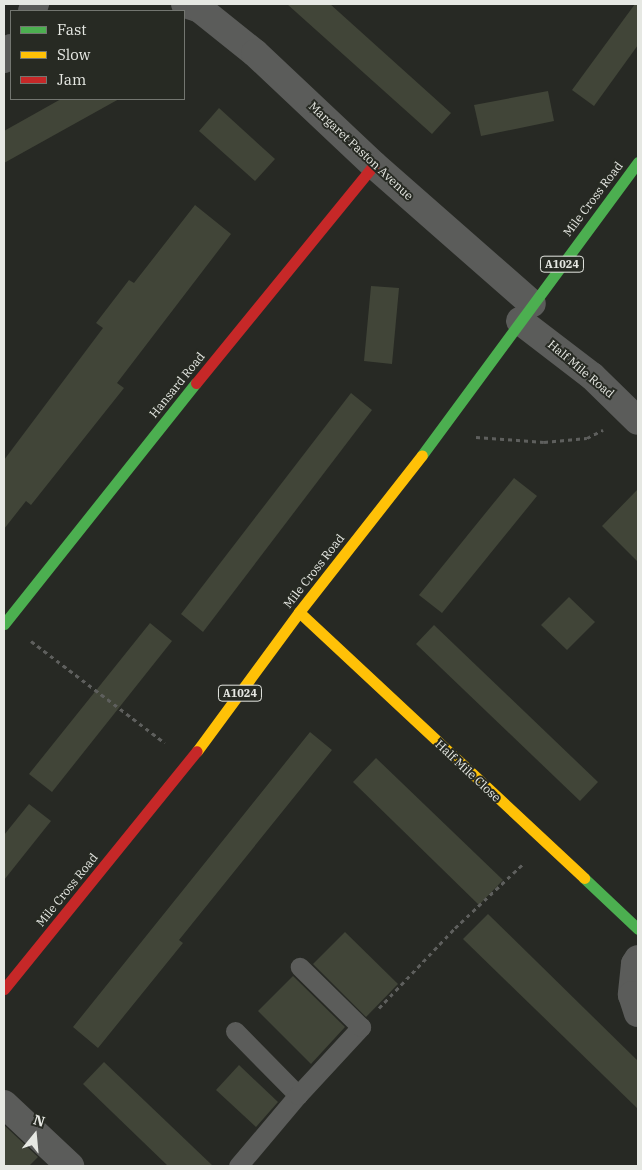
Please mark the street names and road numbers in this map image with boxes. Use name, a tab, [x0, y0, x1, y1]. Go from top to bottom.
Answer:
street label: Margaret Paston Avenue	[306, 99, 416, 203]
street label: Mile Cross Road	[560, 159, 626, 239]
road number: A1024	[540, 255, 584, 272]
street label: Half Mile Road	[545, 337, 617, 401]
street label: Hansard Road	[146, 349, 208, 421]
street label: Mile Cross Road	[281, 531, 347, 611]
road number: A1024	[218, 684, 262, 701]
street label: Half Mile Close	[432, 737, 504, 805]
street label: Mile Cross Road	[33, 851, 101, 929]

